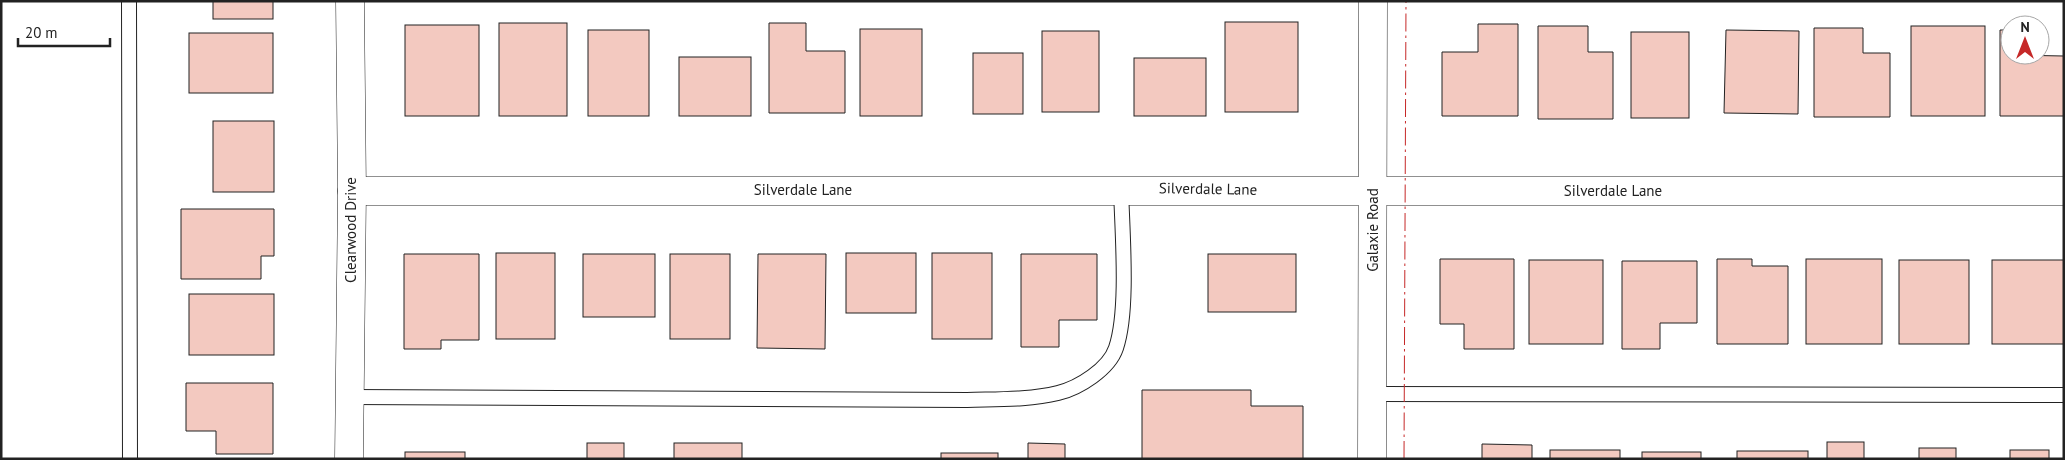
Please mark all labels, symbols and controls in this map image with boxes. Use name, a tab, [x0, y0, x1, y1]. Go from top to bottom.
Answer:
scale bar	[18, 15, 110, 47]
north arrow	[2000, 15, 2050, 65]
text: N	[2020, 18, 2030, 36]
text: 20 m	[25, 23, 58, 42]
street label: Clearwood Drive	[341, 177, 360, 283]
street label: Silverdale Lane	[1159, 178, 1257, 199]
street label: Silverdale Lane	[754, 180, 852, 199]
street label: Silverdale Lane	[1564, 181, 1662, 200]
street label: Galaxie Road	[1363, 188, 1382, 272]

